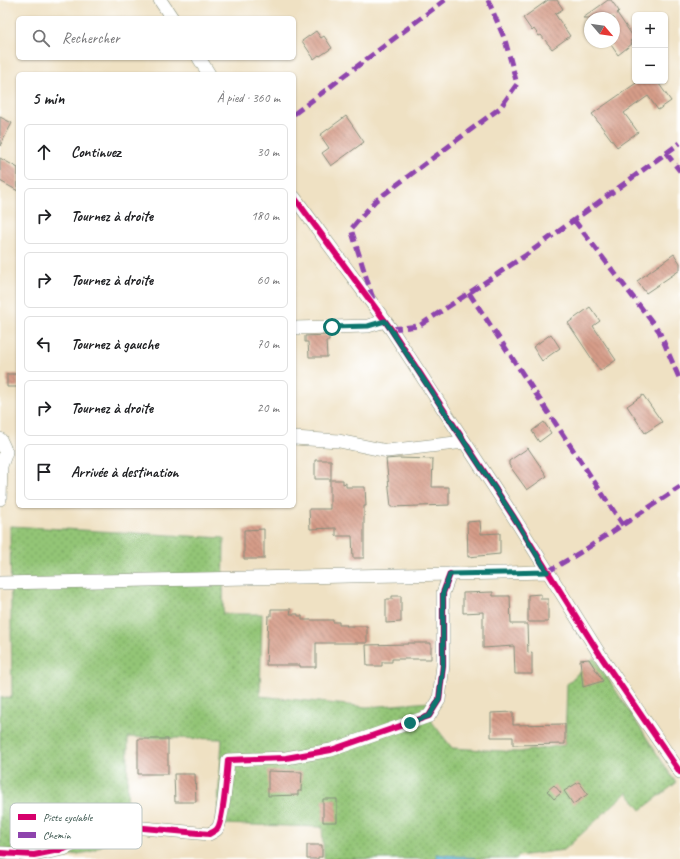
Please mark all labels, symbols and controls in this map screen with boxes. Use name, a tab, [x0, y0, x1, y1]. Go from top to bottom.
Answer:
north arrow	[584, 12, 620, 48]
map controls	[632, 12, 668, 84]
button: +	[632, 12, 668, 48]
search box	[16, 16, 296, 60]
icon: search	[30, 27, 52, 49]
text: Rechercher	[62, 29, 120, 48]
button: −	[632, 48, 668, 84]
text: 5 min	[32, 88, 64, 109]
text: À pied · 360 m	[217, 90, 280, 106]
icon: ahead	[33, 141, 55, 163]
text: Continuez	[71, 143, 121, 162]
text: 30 m	[257, 144, 279, 160]
icon: right	[33, 205, 55, 227]
text: Tournez à droite	[71, 207, 153, 226]
text: 180 m	[251, 208, 279, 224]
icon: right	[33, 269, 55, 291]
text: Tournez à droite	[71, 271, 153, 290]
text: 60 m	[257, 272, 279, 288]
route start	[323, 318, 341, 336]
icon: left	[33, 333, 55, 355]
text: Tournez à gauche	[71, 335, 158, 354]
text: 70 m	[257, 336, 279, 352]
icon: right	[33, 397, 55, 419]
text: Tournez à droite	[71, 399, 153, 418]
text: 20 m	[257, 400, 279, 416]
icon: arrive	[33, 461, 55, 483]
text: Arrivée à destination	[71, 463, 179, 482]
route end	[401, 714, 419, 732]
legend	[10, 803, 142, 849]
text: Piste cyclable	[43, 810, 94, 824]
text: Chemin	[43, 828, 72, 842]

